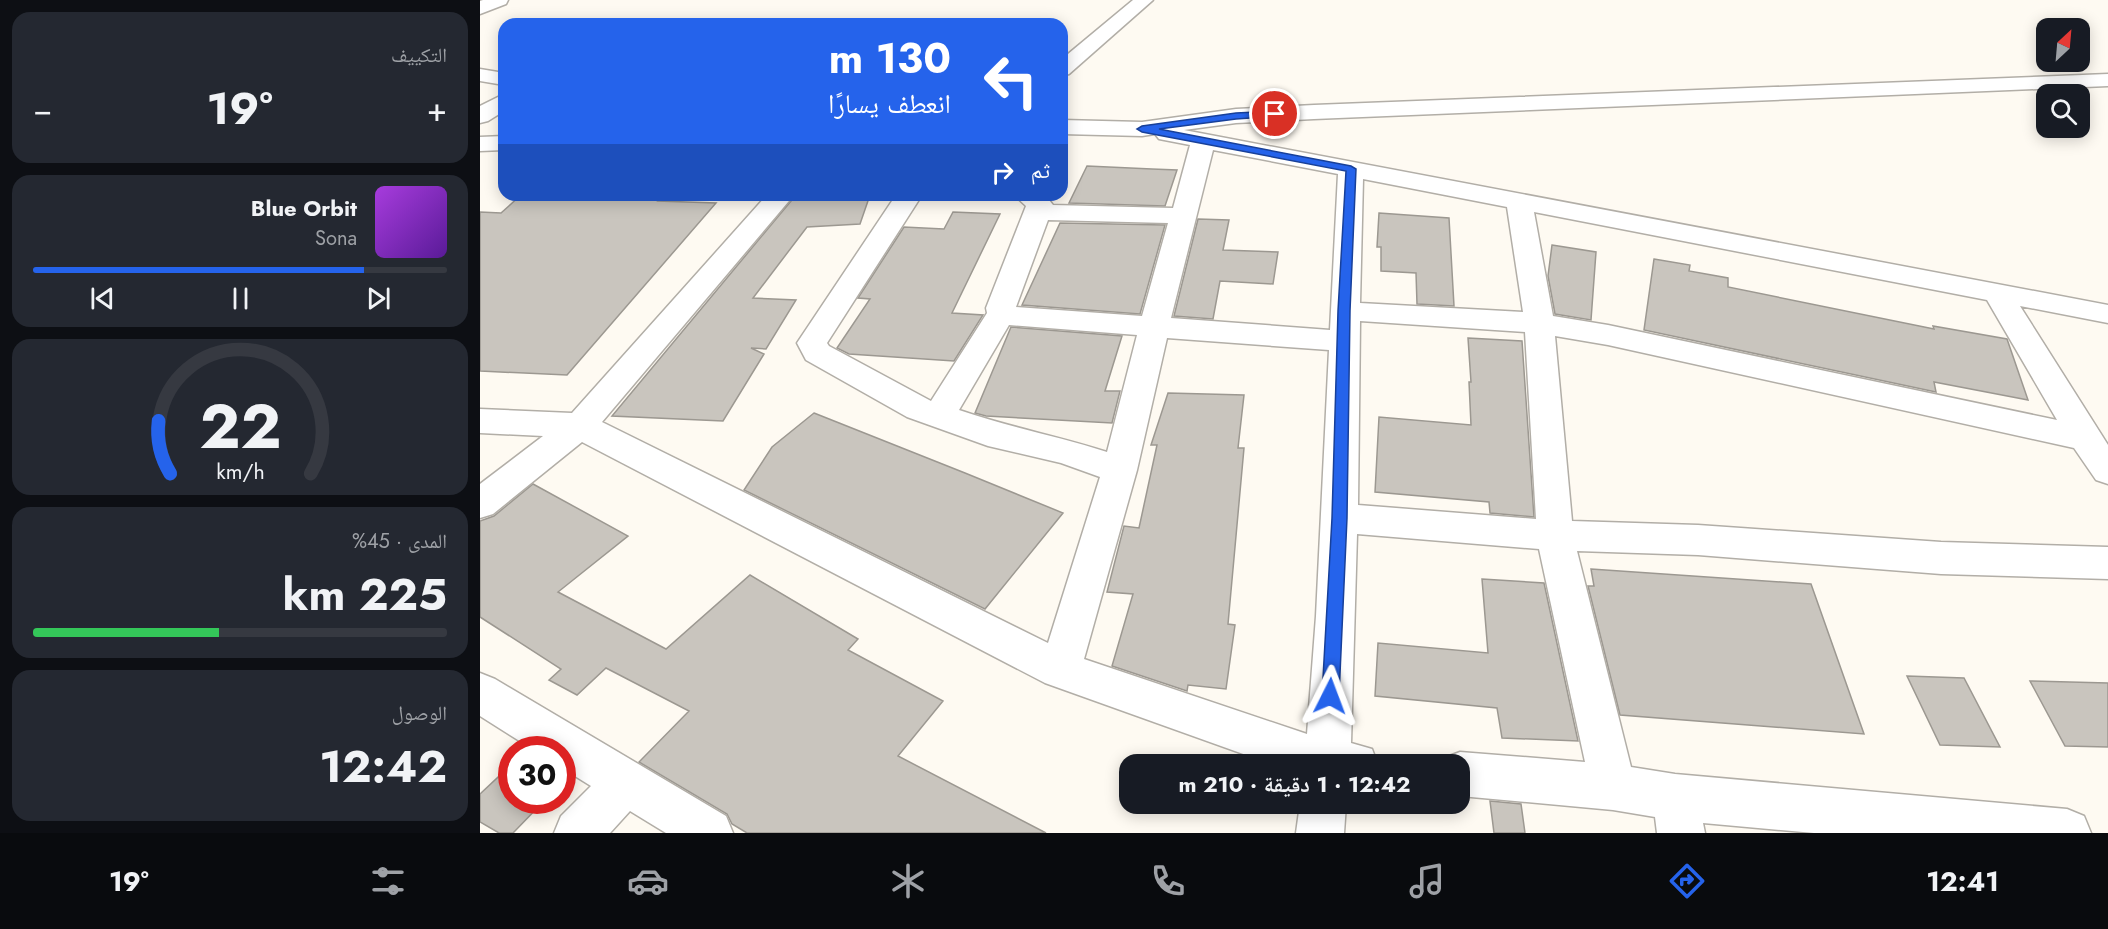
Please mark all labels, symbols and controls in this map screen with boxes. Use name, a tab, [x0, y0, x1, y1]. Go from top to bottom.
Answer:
north arrow	[2036, 18, 2090, 72]
map controls	[2036, 18, 2090, 138]
text: 130 m	[829, 28, 951, 89]
text: التكييف	[391, 41, 447, 70]
icon: left	[972, 42, 1050, 120]
text: 19°	[206, 76, 273, 141]
text: انعطف يسارًا	[828, 84, 951, 123]
button: search	[2036, 84, 2090, 138]
text: −	[33, 86, 52, 133]
text: +	[427, 86, 447, 133]
pin	[1249, 88, 1300, 139]
icon: arrive	[1258, 97, 1291, 130]
text: ثم	[1031, 154, 1050, 186]
icon: right	[986, 156, 1019, 189]
text: Blue Orbit	[251, 192, 357, 224]
text: Sona	[315, 224, 357, 253]
icon: previous	[86, 282, 119, 315]
icon: pause	[224, 282, 257, 315]
icon: next	[362, 282, 395, 315]
text: 22	[199, 381, 281, 471]
text: km/h	[216, 456, 264, 487]
text: المدى · 45%	[352, 527, 447, 556]
text: 225 km	[283, 562, 447, 627]
position arrow	[1298, 664, 1362, 728]
text: الوصول	[392, 699, 447, 728]
text: 12:42	[319, 734, 447, 799]
speed limit sign: 30	[498, 736, 576, 814]
text: 12:42 · 1 دقيقة · 210 m	[1179, 768, 1410, 800]
icon: filters	[367, 860, 409, 902]
icon: car	[627, 860, 669, 902]
icon: climate	[887, 860, 929, 902]
icon: phone	[1147, 860, 1189, 902]
icon: music	[1406, 860, 1448, 902]
icon: directions	[1666, 860, 1708, 902]
text: 19°	[109, 862, 149, 901]
text: 12:41	[1926, 862, 1999, 901]

